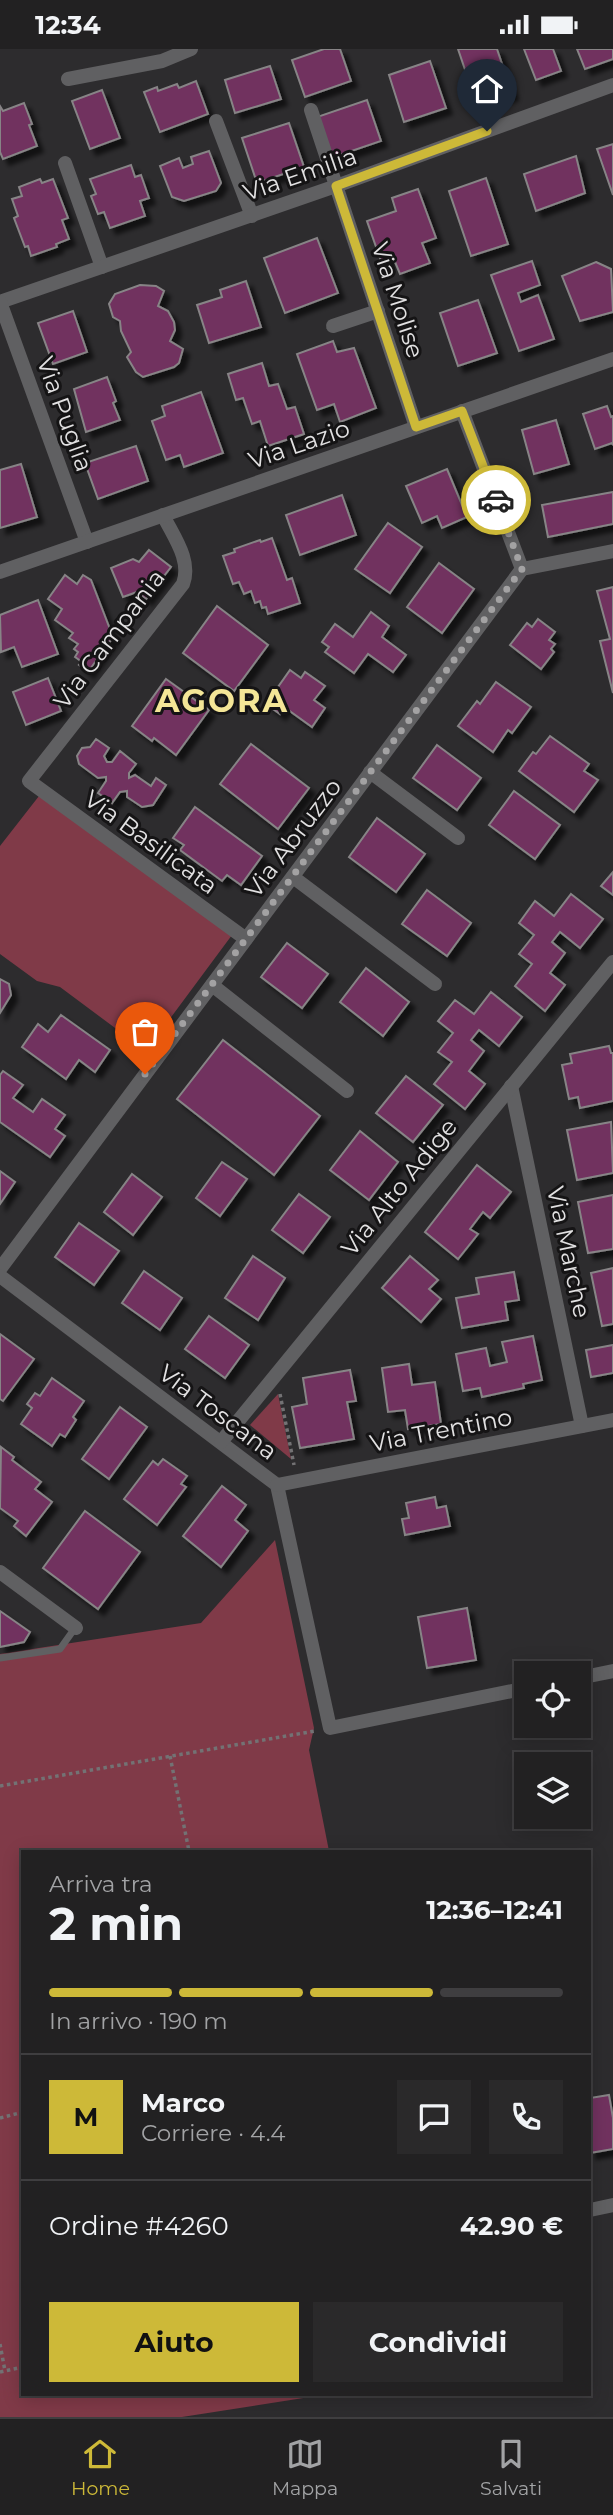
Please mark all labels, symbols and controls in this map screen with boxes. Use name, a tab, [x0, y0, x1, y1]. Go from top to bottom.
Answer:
text: 12:34	[35, 9, 101, 41]
pin	[457, 59, 517, 131]
icon: home	[468, 70, 506, 108]
street label: Via Emilia	[239, 141, 361, 207]
street label: Via Molise	[366, 238, 430, 362]
street label: Via Puglia	[31, 353, 99, 475]
street label: Via Lazio	[244, 413, 354, 475]
courier	[461, 465, 531, 535]
icon: car	[477, 481, 515, 519]
street label: Via Campania	[47, 564, 171, 714]
district label: AGORA	[154, 681, 289, 720]
street label: Via Abruzzo	[239, 773, 347, 903]
street label: Via Basilicata	[79, 784, 223, 900]
pin	[115, 1002, 175, 1074]
icon: bag	[126, 1013, 164, 1051]
street label: Via Alto Adige	[335, 1113, 463, 1261]
street label: Via Marche	[541, 1184, 597, 1320]
street label: Via Toscana	[153, 1358, 283, 1466]
street label: Via Trentino	[367, 1402, 515, 1458]
map controls	[514, 1661, 591, 1829]
button: locate	[514, 1661, 591, 1738]
button: layers	[514, 1752, 591, 1829]
text: Arriva tra	[49, 1870, 153, 1898]
text: 12:36–12:41	[426, 1894, 563, 1926]
text: 2 min	[49, 1895, 183, 1952]
text: In arrivo · 190 m	[49, 2007, 228, 2035]
button: chat	[397, 2080, 471, 2154]
button: phone	[489, 2080, 563, 2154]
text: Marco	[141, 2087, 225, 2119]
text: M	[74, 2101, 98, 2133]
text: Corriere · 4.4	[141, 2119, 286, 2147]
text: Ordine #4260	[49, 2210, 229, 2242]
text: 42.90 €	[460, 2210, 563, 2242]
button: Aiuto	[49, 2302, 299, 2382]
button: Condividi	[313, 2302, 563, 2382]
tab: Home	[71, 2435, 130, 2500]
tab: Mappa	[272, 2435, 338, 2500]
tab: Salvati	[480, 2435, 542, 2500]

